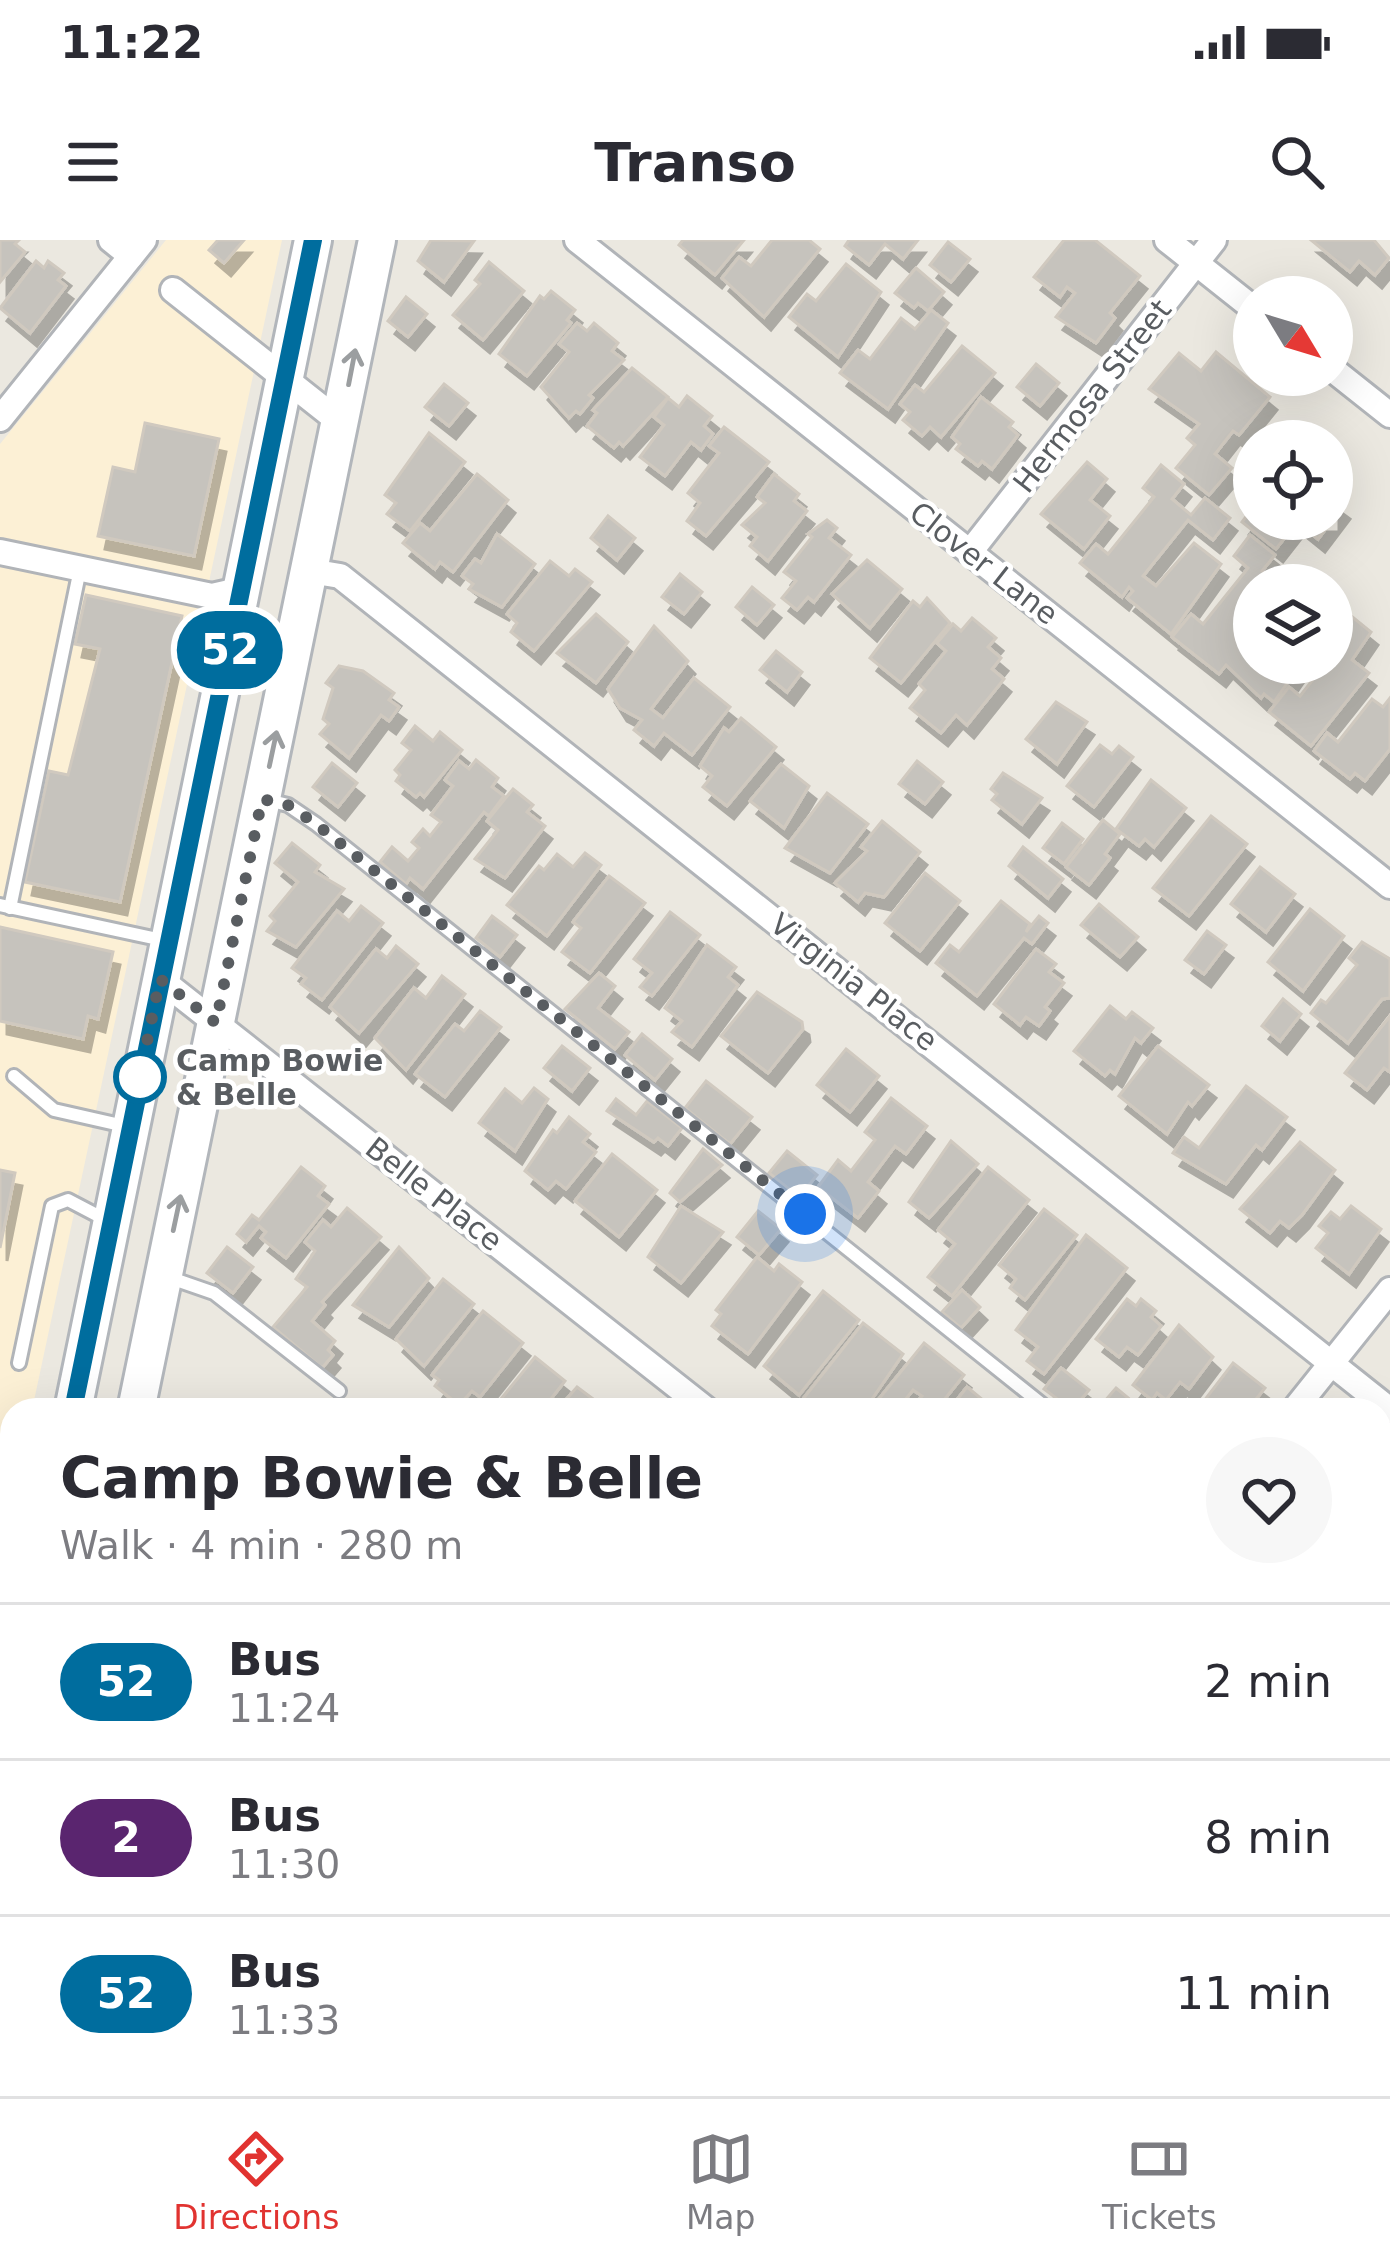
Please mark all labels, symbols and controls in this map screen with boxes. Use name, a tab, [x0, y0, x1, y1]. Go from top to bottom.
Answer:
text: 11:22	[60, 16, 203, 69]
icon: menu	[60, 129, 126, 195]
icon: search	[1264, 129, 1330, 195]
text: Transo	[594, 131, 796, 194]
north arrow	[1233, 276, 1353, 396]
map controls	[1233, 276, 1353, 684]
street label: Hermosa Street	[1006, 292, 1178, 499]
one-way arrow	[342, 349, 364, 388]
button: locate	[1233, 420, 1353, 540]
street label: Clover Lane	[903, 494, 1065, 632]
button: layers	[1233, 564, 1353, 684]
line badge: 52	[176, 611, 284, 689]
text: 52	[201, 625, 259, 674]
one-way arrow	[262, 730, 285, 769]
street label: Virginia Place	[763, 906, 945, 1058]
place label: Camp Bowie & Belle	[176, 1043, 383, 1112]
marker: Camp Bowie & Belle	[115, 1052, 165, 1102]
street label: Belle Place	[359, 1130, 509, 1258]
your location	[775, 1184, 835, 1244]
one-way arrow	[166, 1195, 189, 1233]
button: heart	[1206, 1437, 1332, 1563]
text: Camp Bowie & Belle	[60, 1445, 703, 1511]
text: Walk · 4 min · 280 m	[60, 1523, 463, 1568]
text: Bus	[228, 1633, 321, 1686]
text: 2 min	[1204, 1655, 1332, 1708]
text: 52	[97, 1657, 155, 1706]
text: 11:24	[228, 1686, 340, 1731]
text: Bus	[228, 1789, 321, 1842]
text: 8 min	[1204, 1811, 1332, 1864]
text: 2	[111, 1813, 141, 1862]
text: 11:30	[228, 1842, 340, 1887]
text: Bus	[228, 1945, 321, 1998]
text: 11 min	[1176, 1967, 1332, 2020]
text: 52	[97, 1969, 155, 2018]
text: 11:33	[228, 1998, 340, 2043]
tab: Directions	[173, 2126, 339, 2237]
tab: Map	[686, 2126, 756, 2237]
tab: Tickets	[1102, 2126, 1217, 2237]

